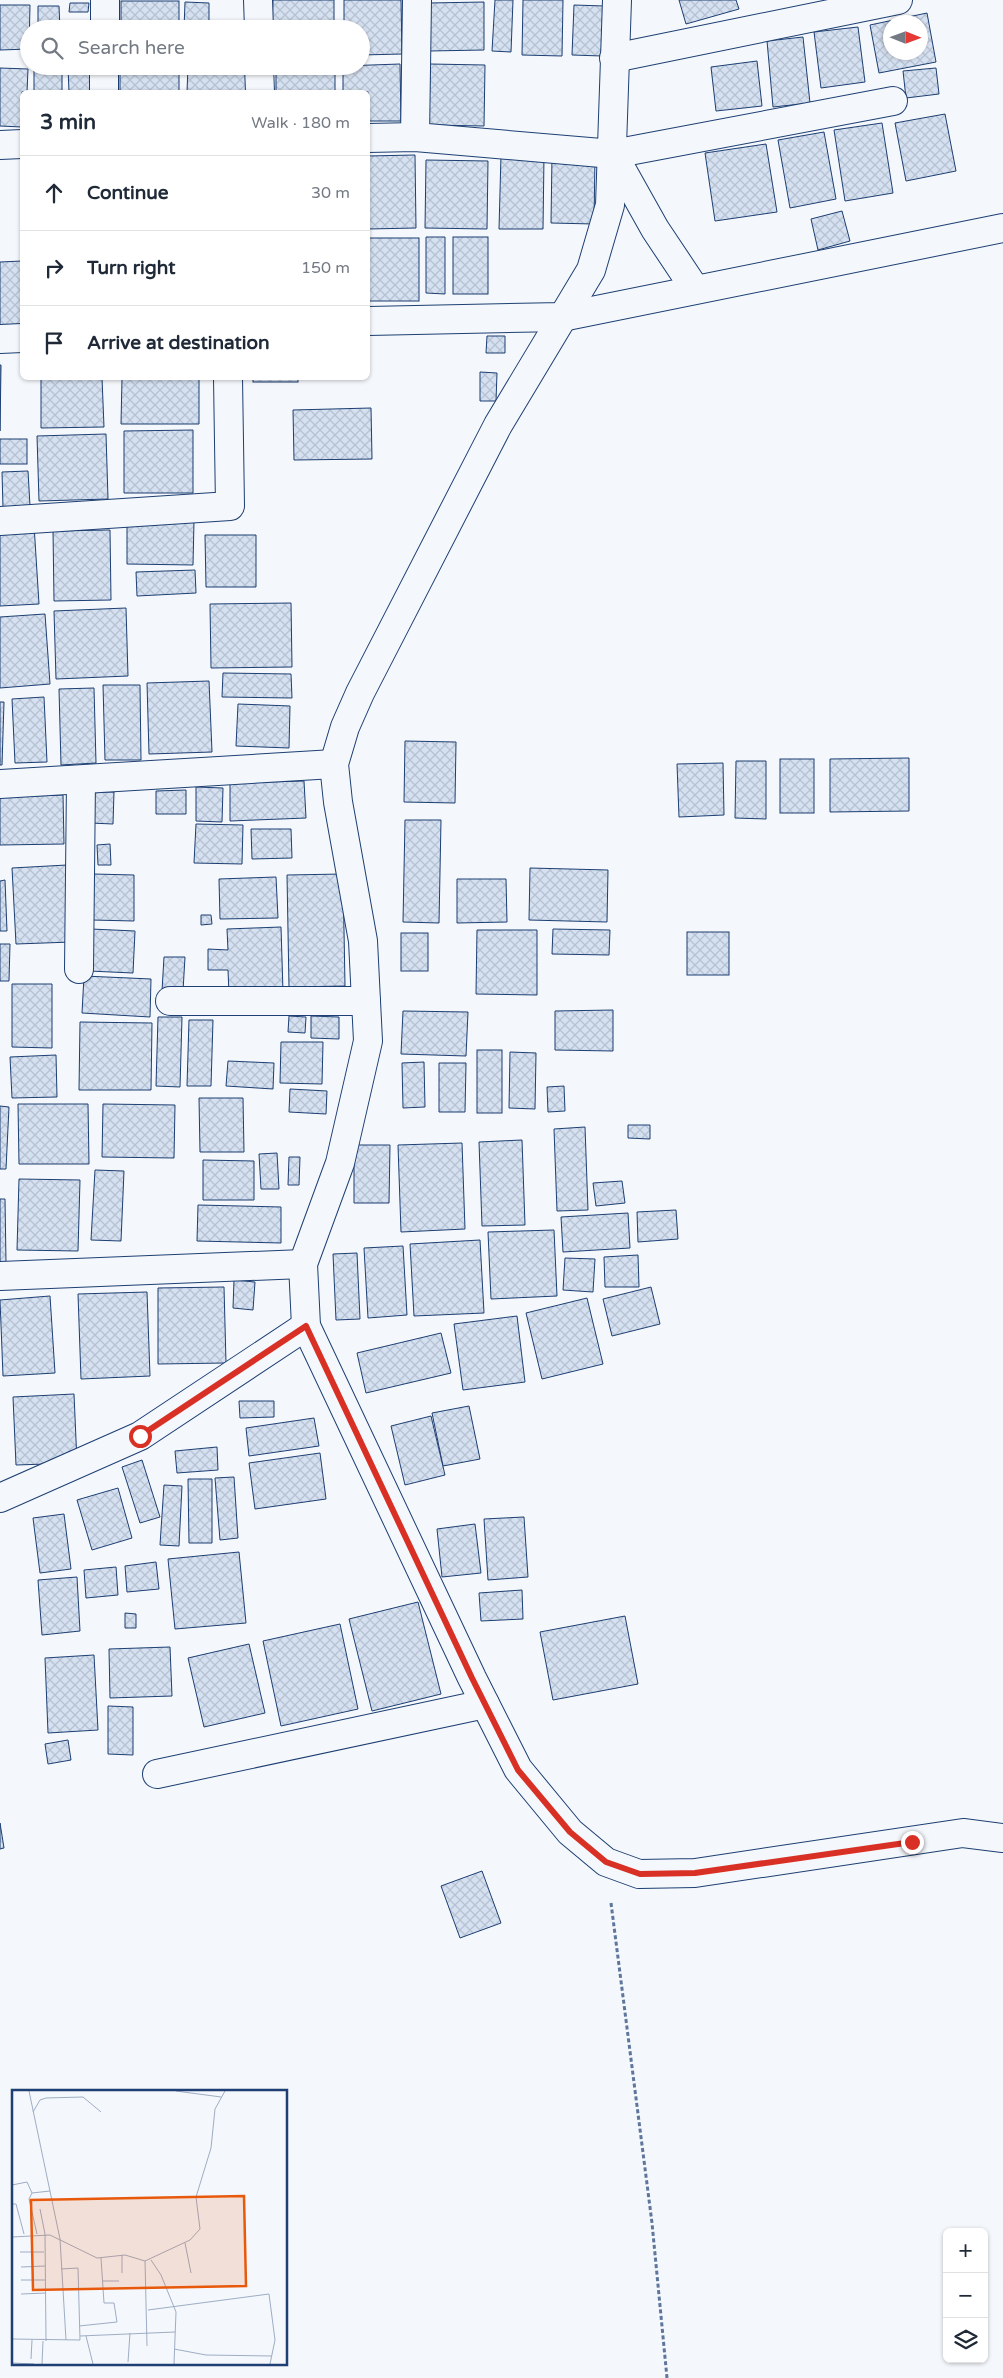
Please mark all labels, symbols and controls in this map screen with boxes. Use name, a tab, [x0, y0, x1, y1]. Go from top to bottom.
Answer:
north arrow	[883, 15, 928, 60]
search box	[20, 20, 370, 75]
icon: search	[38, 34, 66, 62]
text: Search here	[78, 37, 185, 59]
text: 3 min	[40, 110, 96, 135]
text: Walk · 180 m	[251, 113, 350, 133]
icon: ahead	[40, 179, 68, 207]
text: Continue	[87, 182, 169, 204]
text: 30 m	[311, 183, 350, 203]
icon: right	[40, 254, 68, 282]
text: Turn right	[87, 257, 175, 279]
text: 150 m	[301, 258, 350, 278]
icon: arrive	[40, 329, 68, 357]
text: Arrive at destination	[87, 332, 270, 354]
route start	[129, 1425, 152, 1448]
route end	[901, 1831, 924, 1854]
inset map	[12, 2090, 288, 2366]
map controls	[943, 2228, 988, 2363]
button: +	[943, 2228, 988, 2273]
button: −	[943, 2273, 988, 2318]
button: layers	[943, 2318, 988, 2363]

